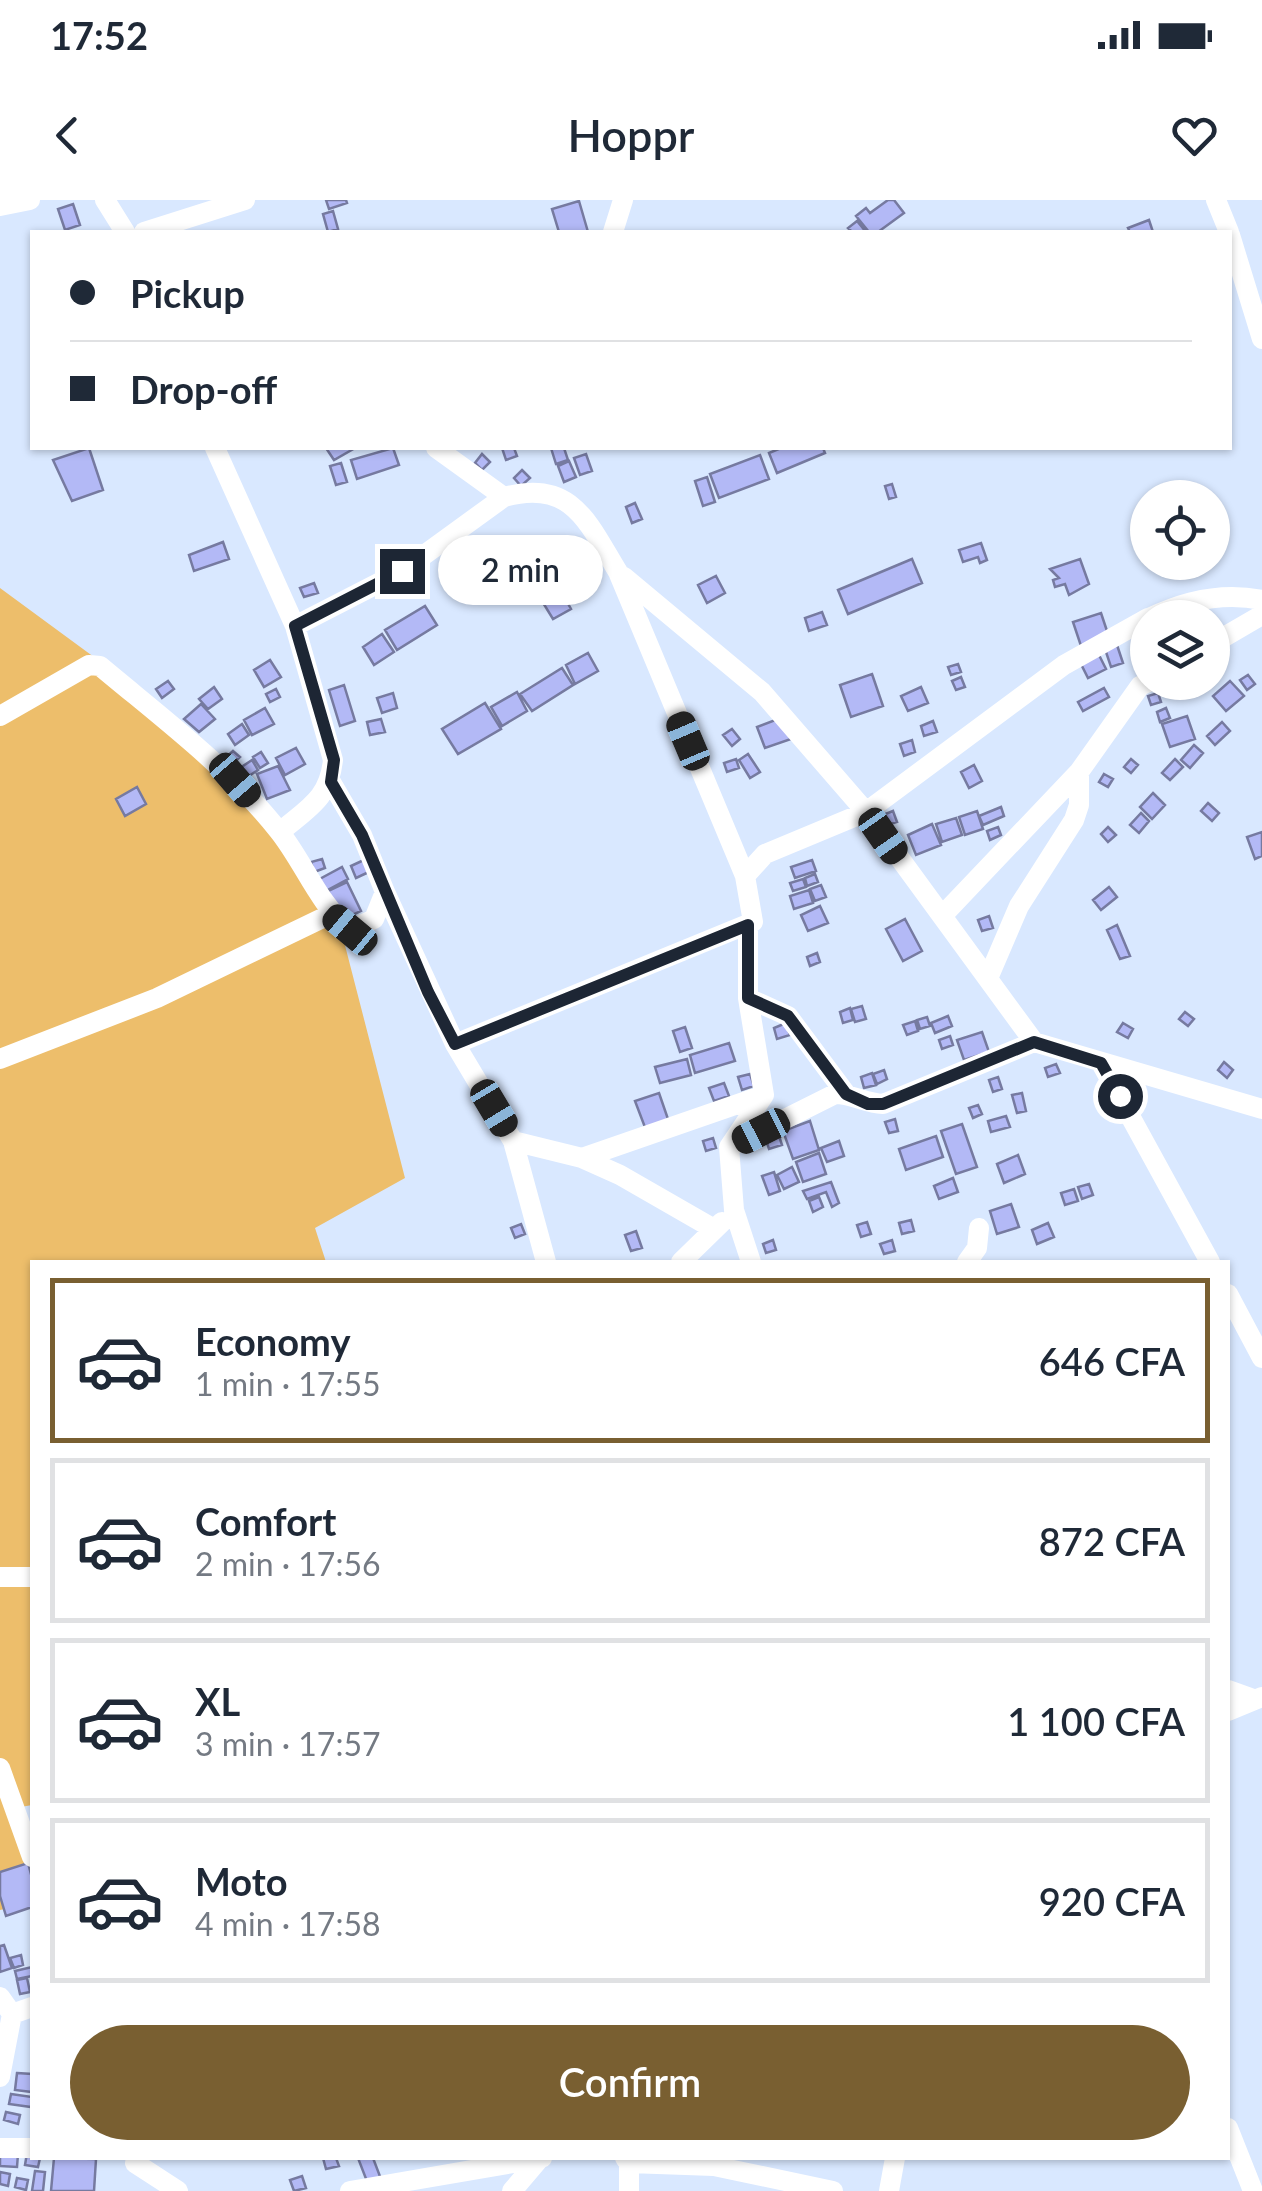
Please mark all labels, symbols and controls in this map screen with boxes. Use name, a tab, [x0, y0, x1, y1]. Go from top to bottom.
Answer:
text: 17:52	[50, 12, 148, 58]
icon: back	[40, 108, 95, 163]
text: Hoppr	[568, 108, 694, 162]
icon: heart	[1167, 108, 1222, 163]
text: Pickup	[130, 270, 245, 316]
text: Drop-off	[130, 366, 277, 412]
map controls	[1130, 480, 1230, 700]
button: locate	[1130, 480, 1230, 580]
callout: 2 min	[437, 536, 602, 606]
route end	[380, 549, 425, 594]
text: 2 min	[481, 550, 560, 589]
button: layers	[1130, 600, 1230, 700]
car	[662, 708, 714, 774]
car	[204, 748, 266, 812]
car	[854, 803, 912, 869]
car	[317, 899, 383, 961]
route start	[1098, 1074, 1143, 1119]
car	[466, 1075, 522, 1141]
car	[727, 1104, 795, 1158]
icon: car	[75, 1316, 165, 1406]
text: Economy	[195, 1318, 350, 1364]
text: 646 CFA	[1039, 1338, 1185, 1384]
text: 1 min · 17:55	[195, 1364, 381, 1403]
icon: car	[75, 1496, 165, 1586]
text: Comfort	[195, 1498, 336, 1544]
text: 872 CFA	[1039, 1518, 1185, 1564]
text: 2 min · 17:56	[195, 1544, 381, 1583]
icon: car	[75, 1676, 165, 1766]
text: XL	[195, 1678, 240, 1724]
text: 1 100 CFA	[1007, 1698, 1185, 1744]
text: 3 min · 17:57	[195, 1724, 381, 1763]
icon: car	[75, 1856, 165, 1946]
text: Moto	[195, 1858, 288, 1904]
text: 920 CFA	[1039, 1878, 1185, 1924]
text: 4 min · 17:58	[195, 1904, 381, 1943]
button: Confirm	[70, 2025, 1190, 2140]

